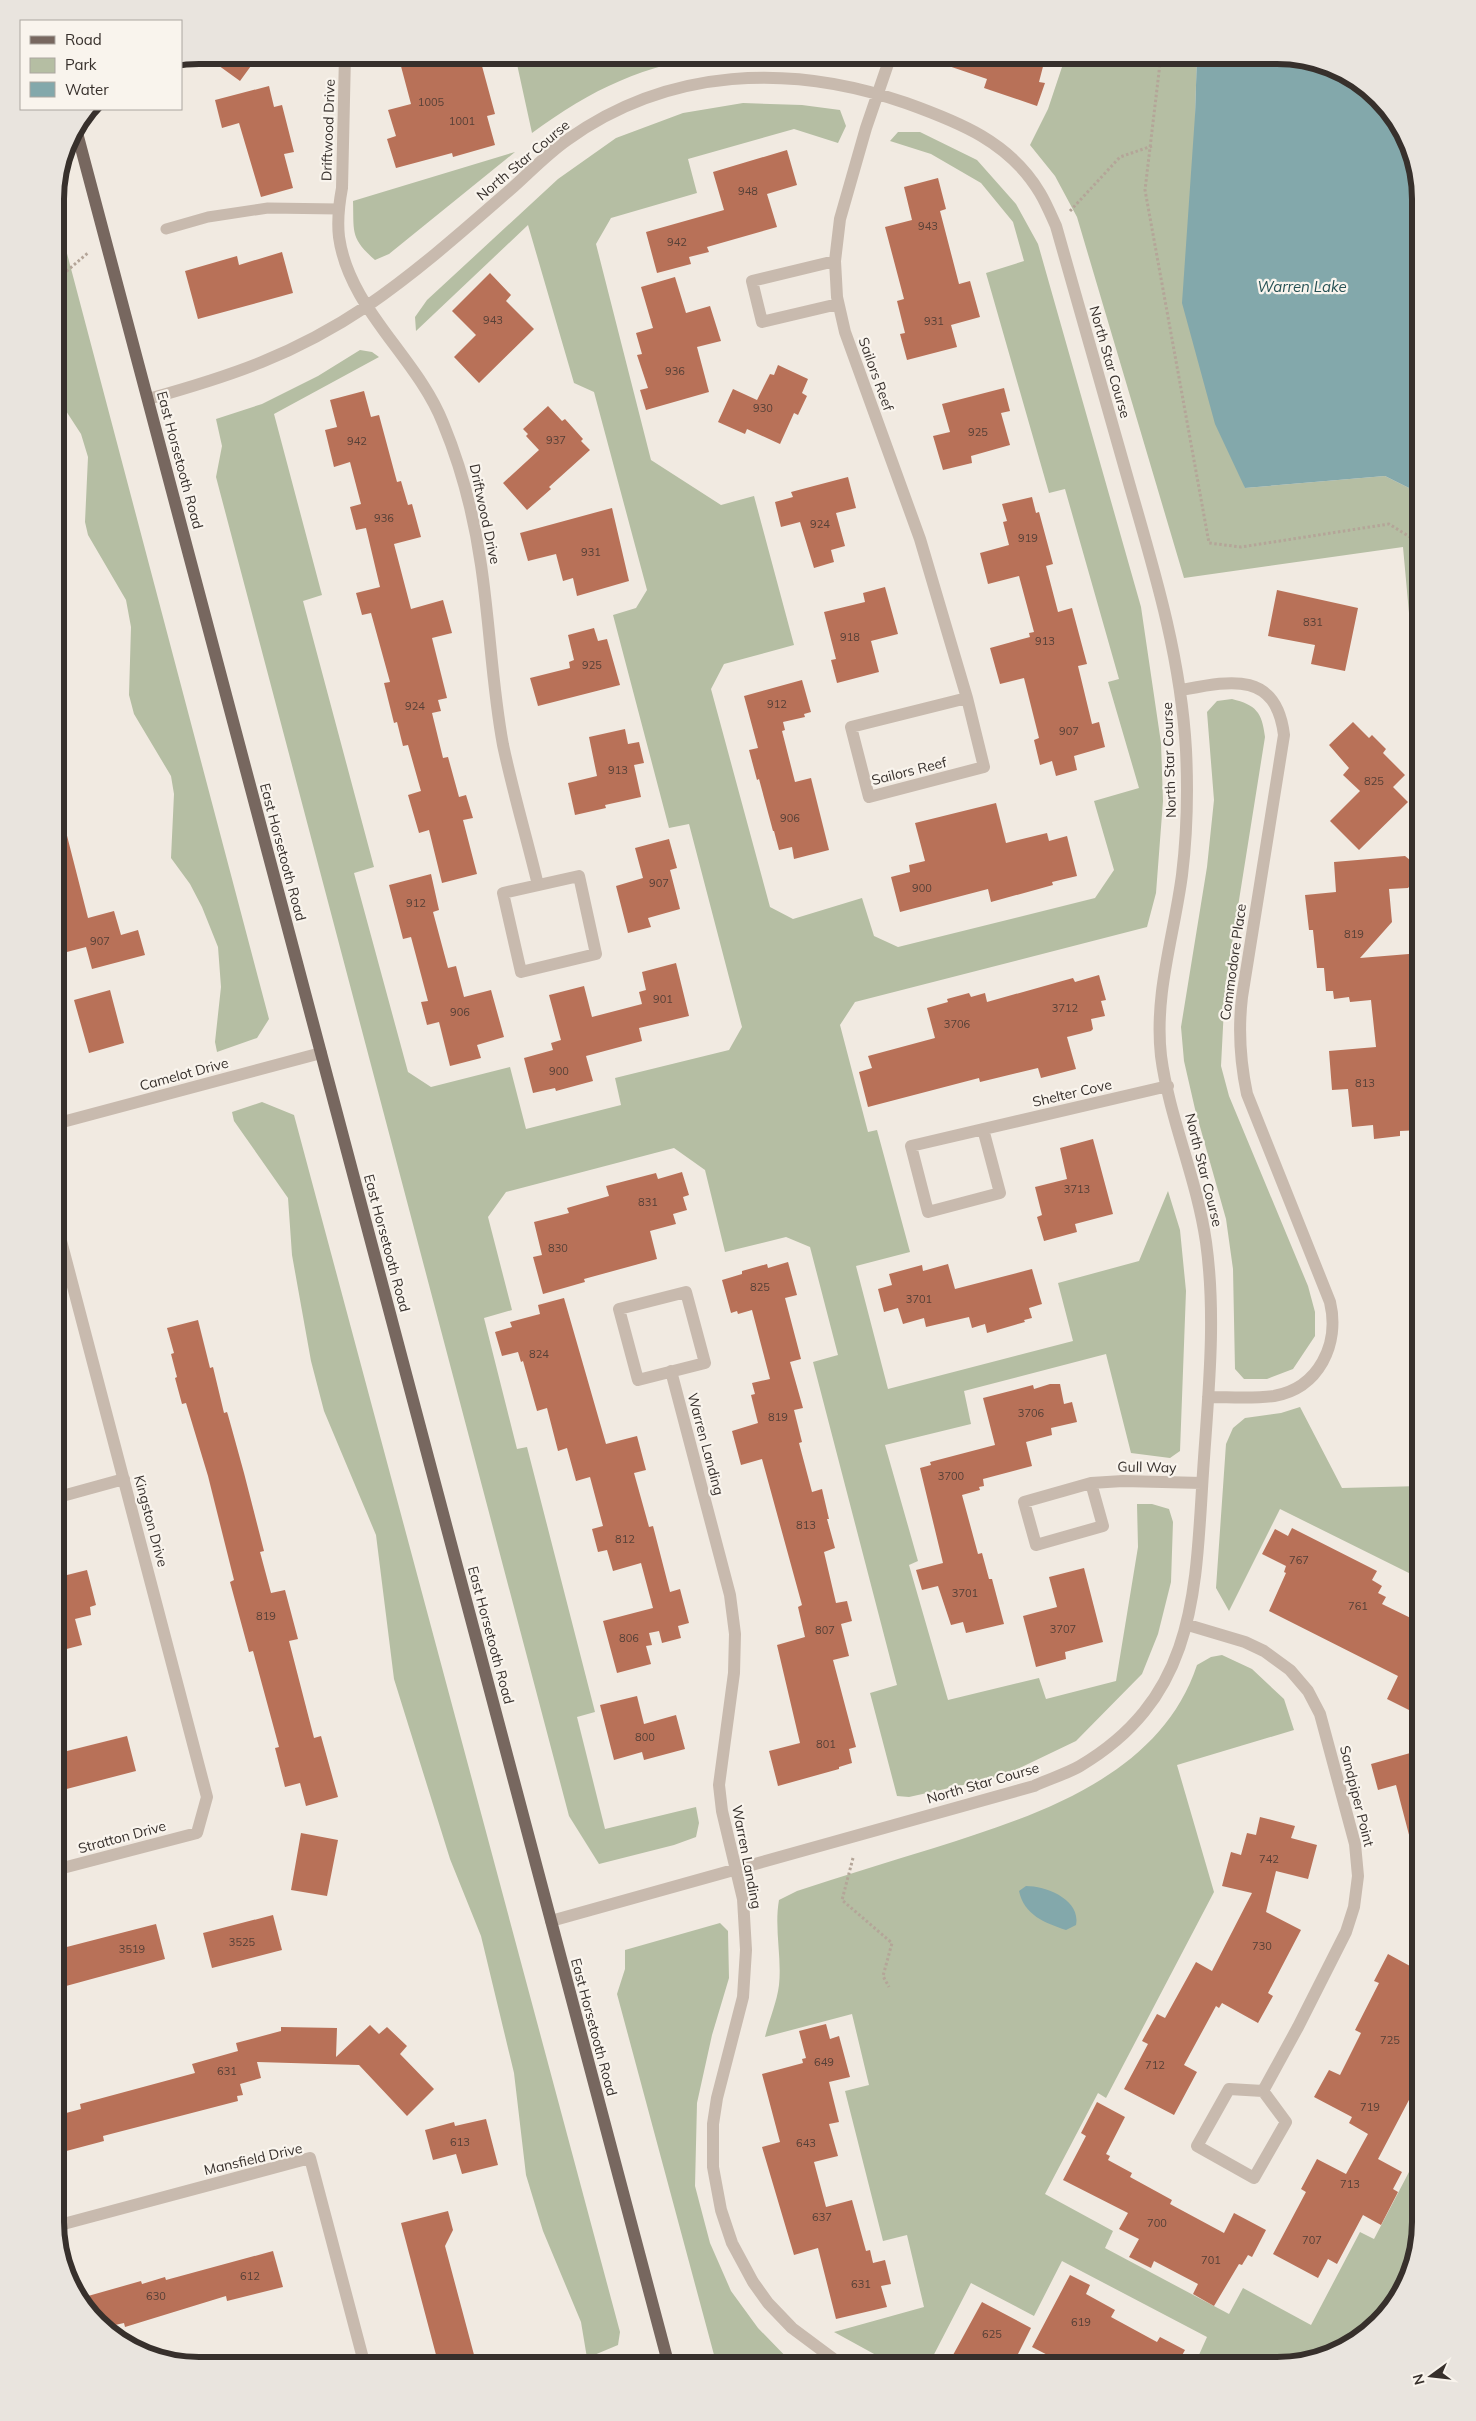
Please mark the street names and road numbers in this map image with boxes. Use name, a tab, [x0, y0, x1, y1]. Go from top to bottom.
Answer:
street label: Driftwood Drive	[317, 79, 339, 181]
street label: North Star Course	[473, 116, 573, 204]
street label: North Star Course	[1085, 304, 1135, 420]
street label: Sailors Reef	[854, 335, 898, 413]
street label: East Horsetooth Road	[153, 389, 207, 531]
street label: Driftwood Drive	[466, 462, 504, 566]
street label: North Star Course	[1158, 702, 1180, 818]
street label: Sailors Reef	[870, 753, 949, 789]
street label: East Horsetooth Road	[256, 781, 310, 923]
street label: Commodore Place	[1216, 903, 1250, 1021]
street label: Camelot Drive	[138, 1053, 230, 1095]
street label: Shelter Cove	[1031, 1075, 1113, 1111]
street label: North Star Course	[1181, 1111, 1227, 1229]
street label: East Horsetooth Road	[360, 1172, 414, 1314]
street label: Warren Landing	[684, 1391, 728, 1497]
street label: Gull Way	[1117, 1457, 1177, 1477]
street label: Kingston Drive	[130, 1473, 172, 1569]
street label: East Horsetooth Road	[464, 1564, 518, 1706]
street label: Sandpiper Point	[1336, 1744, 1378, 1848]
street label: North Star Course	[925, 1758, 1041, 1808]
street label: Warren Landing	[728, 1804, 766, 1910]
street label: Stratton Drive	[76, 1817, 168, 1857]
street label: East Horsetooth Road	[567, 1956, 621, 2098]
street label: Mansfield Drive	[202, 2139, 304, 2179]

